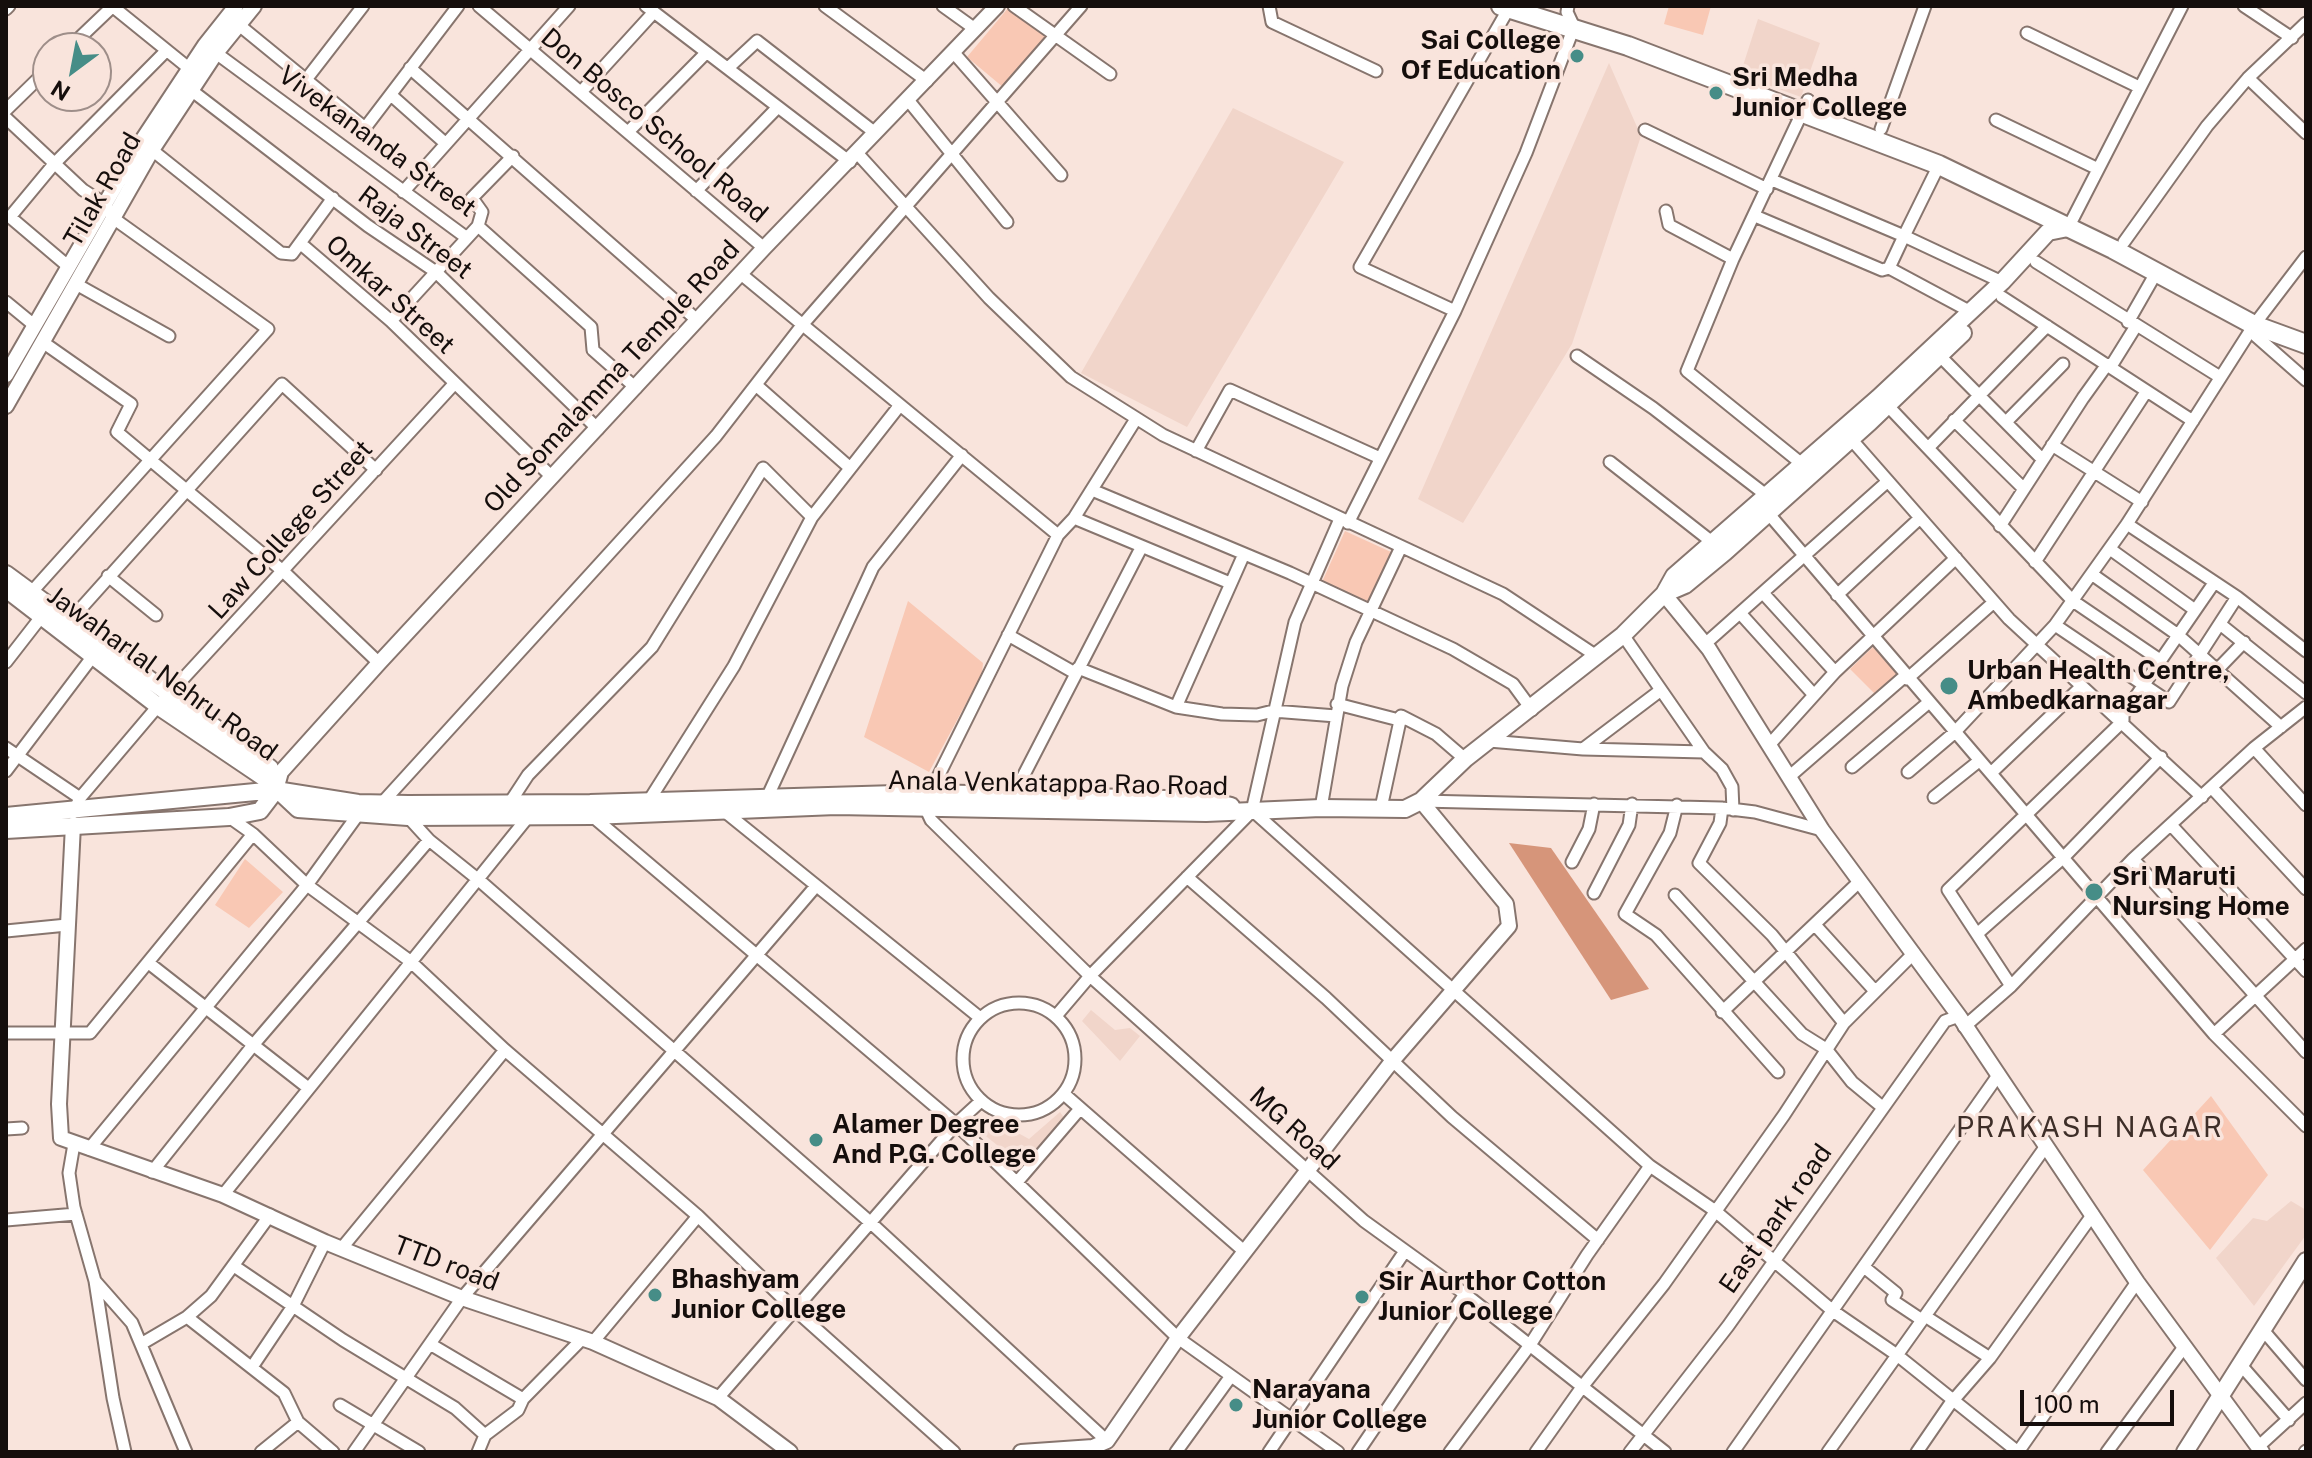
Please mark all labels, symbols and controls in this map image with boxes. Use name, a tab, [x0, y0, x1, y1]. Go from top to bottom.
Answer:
street label: Don Bosco School Road	[534, 22, 774, 230]
place label: Sai College Of Education	[1401, 25, 1561, 86]
north arrow	[32, 32, 112, 112]
marker: Sai College Of Education	[1568, 47, 1586, 65]
street label: Vivekananda Street	[272, 60, 482, 224]
place label: Sri Medha Junior College	[1732, 62, 1907, 124]
text: N	[46, 75, 75, 106]
marker: Sri Medha Junior College	[1707, 84, 1725, 102]
street label: Tilak Road	[58, 127, 148, 253]
street label: Raja Street	[352, 180, 478, 286]
street label: Omkar Street	[319, 229, 461, 361]
street label: Old Somalamma Temple Road	[478, 234, 746, 520]
street label: Law College Street	[203, 434, 379, 626]
street label: Jawaharlal Nehru Road	[41, 580, 283, 768]
place label: Urban Health Centre, Ambedkarnagar	[1967, 655, 2230, 716]
marker: Urban Health Centre, Ambedkarnagar	[1938, 675, 1960, 697]
street label: Anala Venkatappa Rao Road	[887, 765, 1229, 803]
place label: Sri Maruti Nursing Home	[2112, 861, 2290, 922]
marker: Sri Maruti Nursing Home	[2083, 881, 2105, 903]
street label: MG Road	[1243, 1081, 1345, 1177]
place label: Alamer Degree And P.G. College	[832, 1109, 1036, 1170]
district label: PRAKASH NAGAR	[1956, 1111, 2224, 1145]
marker: Alamer Degree And P.G. College	[807, 1131, 825, 1149]
street label: East park road	[1713, 1139, 1839, 1299]
street label: TTD road	[389, 1230, 503, 1298]
place label: Bhashyam Junior College	[671, 1264, 846, 1326]
place label: Sir Aurthor Cotton Junior College	[1378, 1266, 1606, 1328]
marker: Bhashyam Junior College	[646, 1286, 664, 1304]
marker: Sir Aurthor Cotton Junior College	[1353, 1288, 1371, 1306]
place label: Narayana Junior College	[1252, 1374, 1427, 1436]
scale bar	[2024, 1374, 2178, 1424]
text: 100 m	[2034, 1390, 2100, 1418]
marker: Narayana Junior College	[1227, 1396, 1245, 1414]

